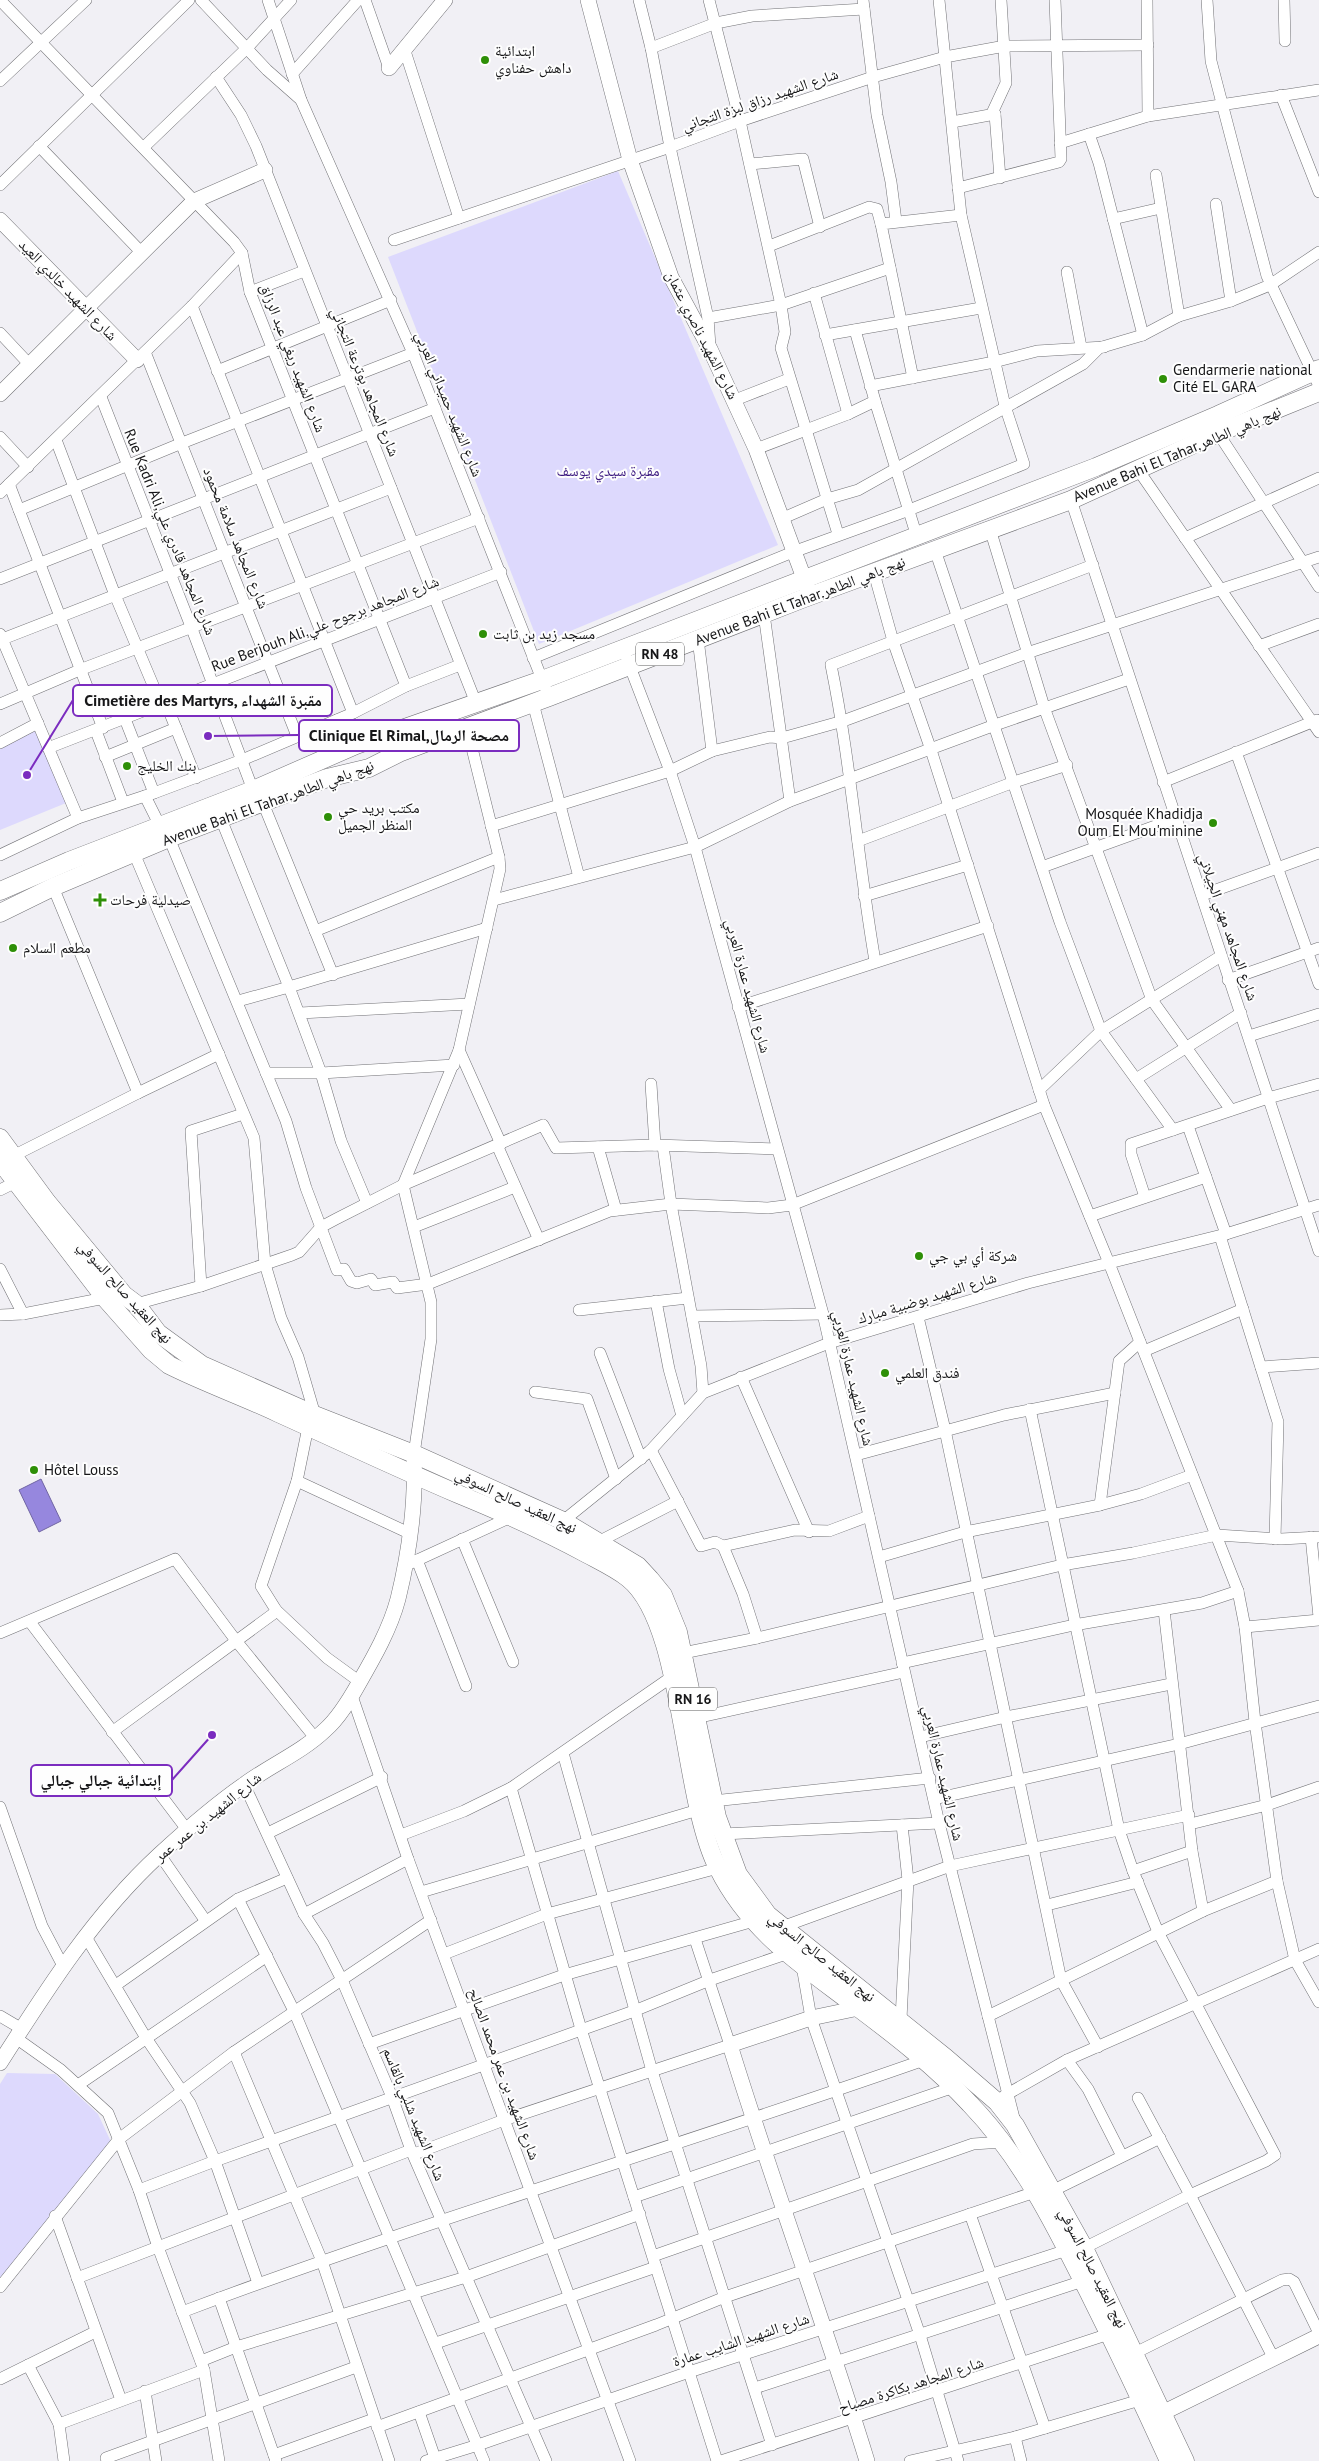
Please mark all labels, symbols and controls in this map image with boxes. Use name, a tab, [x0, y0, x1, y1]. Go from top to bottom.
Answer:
place label: ابتدائية داهش حفناوي	[495, 41, 571, 80]
marker: ابتدائية داهش حفناوي	[479, 54, 491, 66]
street label: شارع الشهيد رزاق لبزة التجاني	[679, 64, 842, 138]
street label: شارع الشهيد خالدي العيد	[13, 235, 122, 346]
street label: شارع الشهيد ناصري عثمان	[659, 267, 743, 404]
street label: شارع الشهيد ريغي عبد الرزاق	[254, 281, 331, 436]
street label: شارع المجاهد بوترعة التجاني	[324, 305, 404, 460]
street label: شارع الشهيد حميداني العربي	[409, 328, 487, 480]
place label: Gendarmerie national Cité EL GARA	[1173, 360, 1313, 396]
marker: Gendarmerie national Cité EL GARA	[1157, 373, 1169, 385]
street label: Avenue Bahi El Tahar,نهج باهي الطاهر	[1070, 401, 1285, 509]
street label: Rue Kadri Ali,شارع المجاهد قادري علي	[118, 426, 221, 639]
park label: مقبرة سيدي يوسف	[556, 461, 660, 483]
street label: شارع المجاهد سلامة محمود	[198, 464, 274, 612]
street label: Avenue Bahi El Tahar,نهج باهي الطاهر	[692, 552, 909, 652]
street label: Rue Berjouh Ali,شارع المجاهد برجوح علي	[208, 571, 442, 678]
place label: مسجد زيد بن ثابت	[493, 624, 595, 644]
marker: مسجد زيد بن ثابت	[477, 628, 489, 640]
road number: RN 48	[636, 642, 684, 666]
callout: Cimetière des Martyrs, مقبرة الشهداء	[73, 685, 332, 716]
text: Cimetière des Martyrs, مقبرة الشهداء	[84, 690, 322, 710]
callout: Clinique El Rimal,مصحة الرمال	[299, 720, 519, 751]
text: Clinique El Rimal,مصحة الرمال	[309, 725, 509, 745]
street label: Avenue Bahi El Tahar,نهج باهي الطاهر	[159, 755, 377, 852]
place label: بنك الخليج	[137, 756, 196, 776]
marker: بنك الخليج	[121, 760, 133, 772]
place label: مكتب بريد حي المنظر الجميل	[338, 798, 420, 835]
place label: Mosquée Khadidja Oum El Mou'minine	[1077, 804, 1203, 840]
marker: مكتب بريد حي المنظر الجميل	[322, 811, 334, 823]
marker: Mosquée Khadidja Oum El Mou'minine	[1207, 817, 1219, 829]
street label: شارع المجاهد مهني الجيلاني	[1192, 850, 1263, 1004]
place label: صيدلية فرحات	[110, 890, 191, 909]
marker: صيدلية فرحات	[94, 894, 106, 906]
street label: شارع الشهيد عمارة العربي	[719, 917, 776, 1056]
place label: مطعم السلام	[23, 938, 91, 958]
marker: مطعم السلام	[7, 942, 19, 954]
street label: نهج العقيد صالح السوفي	[72, 1236, 177, 1349]
place label: شركة أي بي جي	[929, 1246, 1017, 1268]
marker: شركة أي بي جي	[913, 1250, 925, 1262]
street label: شارع الشهيد بوضبية مبارك	[855, 1267, 999, 1329]
street label: شارع الشهيد عمارة العربي	[826, 1308, 878, 1448]
place label: فندق العلمي	[895, 1363, 960, 1385]
marker: فندق العلمي	[879, 1367, 891, 1379]
place label: Hôtel Louss	[44, 1460, 119, 1479]
marker: Hôtel Louss	[28, 1464, 40, 1476]
street label: نهج العقيد صالح السوفي	[451, 1464, 580, 1540]
road number: RN 16	[669, 1688, 717, 1710]
street label: شارع الشهيد عمارة العربي	[916, 1703, 968, 1843]
callout: إبتدائية جبالي جبالي	[31, 1765, 172, 1796]
street label: شارع الشهيد بن عمر عمر	[150, 1768, 266, 1867]
text: إبتدائية جبالي جبالي	[40, 1770, 162, 1793]
street label: نهج العقيد صالح السوفي	[763, 1908, 880, 2008]
street label: شارع الشهيد بن عمر محمد الصالح	[464, 1985, 545, 2163]
street label: شارع الشهيد شلبي بالقاسم	[376, 2044, 450, 2184]
street label: نهج العقيد صالح السوفي	[1052, 2205, 1132, 2332]
street label: شارع الشهيد الشايب عمارة	[670, 2308, 812, 2372]
street label: شارع المجاهد بكاكرة مصباح	[836, 2352, 986, 2418]

